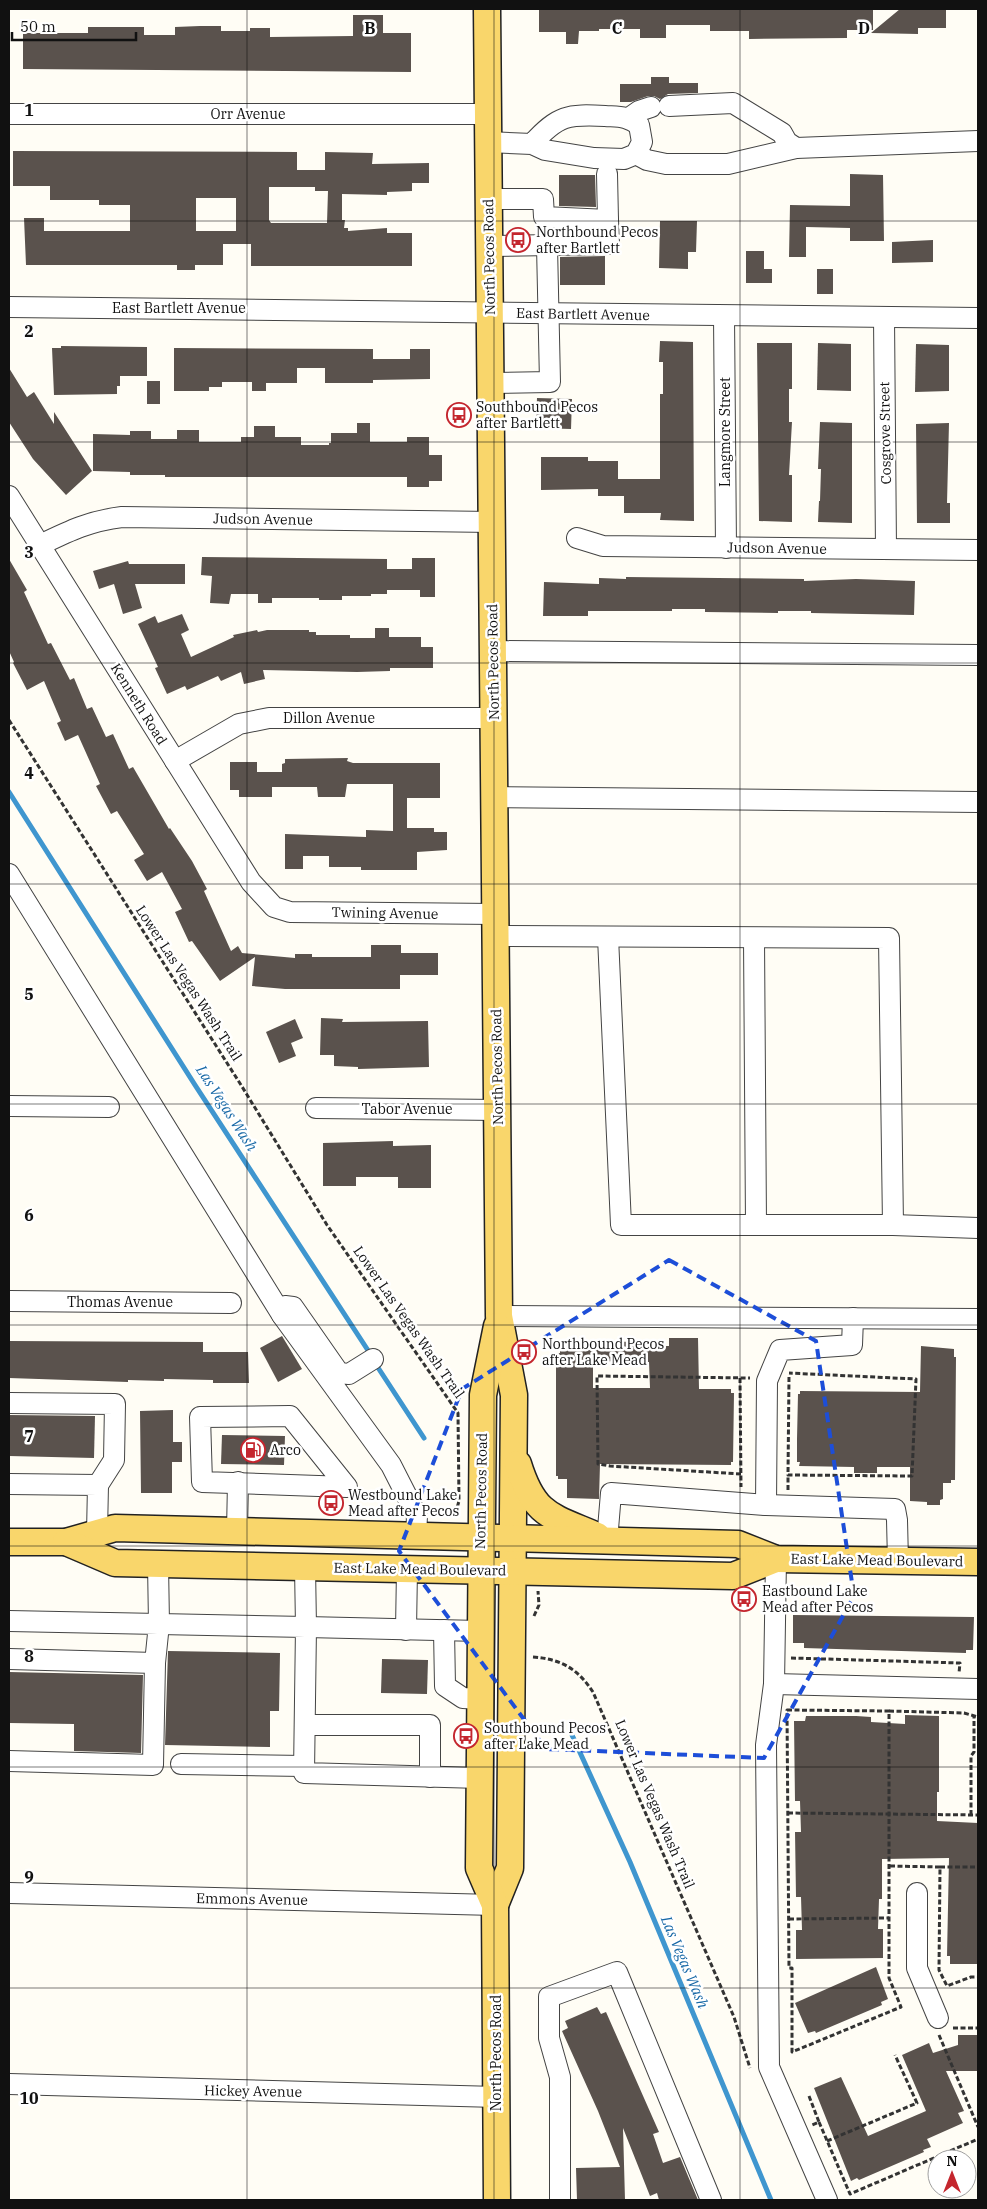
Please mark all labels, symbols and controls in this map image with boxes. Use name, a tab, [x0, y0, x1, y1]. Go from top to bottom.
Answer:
scale bar	[12, 10, 136, 42]
text: 50 m	[20, 17, 56, 36]
text: B	[364, 18, 376, 38]
text: C	[612, 18, 622, 38]
text: D	[858, 18, 870, 38]
text: 1	[24, 100, 34, 120]
street label: Orr Avenue	[211, 105, 285, 123]
street label: North Pecos Road	[479, 198, 499, 315]
place label: Northbound Pecos after Bartlett	[536, 223, 658, 257]
bus stop icon: Northbound Pecos after Bartlett	[505, 227, 531, 253]
street label: East Bartlett Avenue	[112, 299, 246, 317]
street label: East Bartlett Avenue	[516, 304, 650, 324]
text: 2	[24, 321, 34, 341]
street label: Langmore Street	[716, 377, 734, 487]
street label: Cosgrove Street	[875, 382, 895, 484]
place label: Southbound Pecos after Bartlett	[476, 398, 598, 432]
bus stop icon: Southbound Pecos after Bartlett	[446, 402, 472, 428]
street label: Judson Avenue	[213, 509, 313, 529]
street label: Judson Avenue	[727, 538, 827, 558]
text: 3	[24, 542, 34, 562]
street label: North Pecos Road	[483, 603, 503, 720]
street label: Kenneth Road	[107, 660, 171, 749]
street label: Dillon Avenue	[283, 709, 375, 727]
text: 4	[24, 763, 34, 783]
street label: Lower Las Vegas Wash Trail	[132, 902, 246, 1064]
street label: Twining Avenue	[331, 903, 439, 923]
text: 5	[24, 984, 34, 1004]
street label: North Pecos Road	[487, 1008, 507, 1125]
water label: Las Vegas Wash	[192, 1061, 262, 1155]
street label: Tabor Avenue	[361, 1100, 453, 1118]
text: 6	[24, 1205, 34, 1225]
street label: Lower Las Vegas Wash Trail	[349, 1242, 469, 1402]
street label: Thomas Avenue	[67, 1293, 173, 1311]
place label: Northbound Pecos after Lake Mead	[542, 1335, 664, 1369]
bus stop icon: Northbound Pecos after Lake Mead	[511, 1339, 537, 1365]
text: 7	[24, 1426, 34, 1446]
street label: North Pecos Road	[471, 1432, 491, 1549]
fuel station icon: Arco	[240, 1437, 266, 1463]
place label: Arco	[270, 1441, 301, 1459]
place label: Westbound Lake Mead after Pecos	[348, 1486, 459, 1520]
bus stop icon: Westbound Lake Mead after Pecos	[318, 1490, 344, 1516]
street label: East Lake Mead Boulevard	[790, 1549, 964, 1571]
street label: East Lake Mead Boulevard	[333, 1558, 507, 1580]
place label: Eastbound Lake Mead after Pecos	[762, 1582, 873, 1616]
bus stop icon: Eastbound Lake Mead after Pecos	[731, 1586, 757, 1612]
text: 8	[24, 1646, 34, 1666]
street label: Lower Las Vegas Wash Trail	[611, 1717, 699, 1891]
place label: Southbound Pecos after Lake Mead	[484, 1719, 606, 1753]
bus stop icon: Southbound Pecos after Lake Mead	[453, 1723, 479, 1749]
text: 9	[24, 1867, 34, 1887]
street label: Emmons Avenue	[196, 1889, 308, 1909]
water label: Las Vegas Wash	[657, 1912, 713, 2012]
street label: North Pecos Road	[487, 1994, 505, 2111]
street label: Hickey Avenue	[204, 2081, 302, 2101]
text: 10	[19, 2088, 39, 2108]
north arrow	[927, 2149, 977, 2199]
text: N	[946, 2152, 958, 2170]

